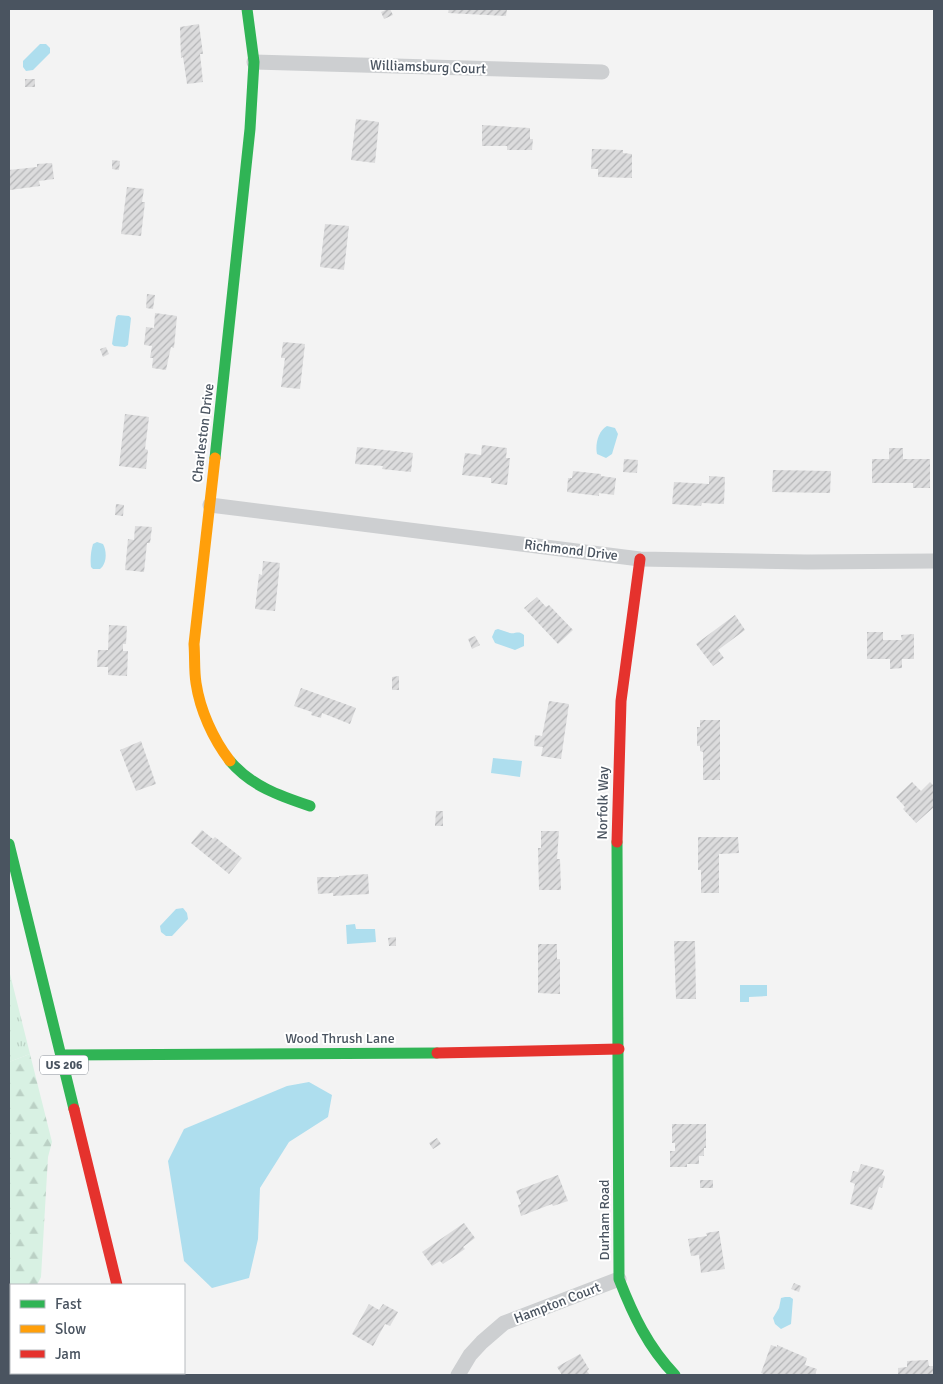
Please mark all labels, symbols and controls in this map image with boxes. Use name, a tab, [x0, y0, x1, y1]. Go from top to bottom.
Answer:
street label: Williamsburg Court	[370, 56, 486, 78]
street label: Charleston Drive	[188, 383, 218, 483]
street label: Richmond Drive	[523, 536, 619, 564]
street label: Norfolk Way	[594, 766, 612, 840]
street label: Wood Thrush Lane	[285, 1030, 395, 1047]
road number: US 206	[40, 1056, 88, 1074]
street label: Durham Road	[596, 1180, 613, 1260]
street label: Hampton Court	[511, 1279, 603, 1327]
legend	[10, 1284, 185, 1374]
text: Fast	[55, 1295, 82, 1313]
text: Slow	[55, 1320, 86, 1338]
text: Jam	[55, 1345, 81, 1363]

